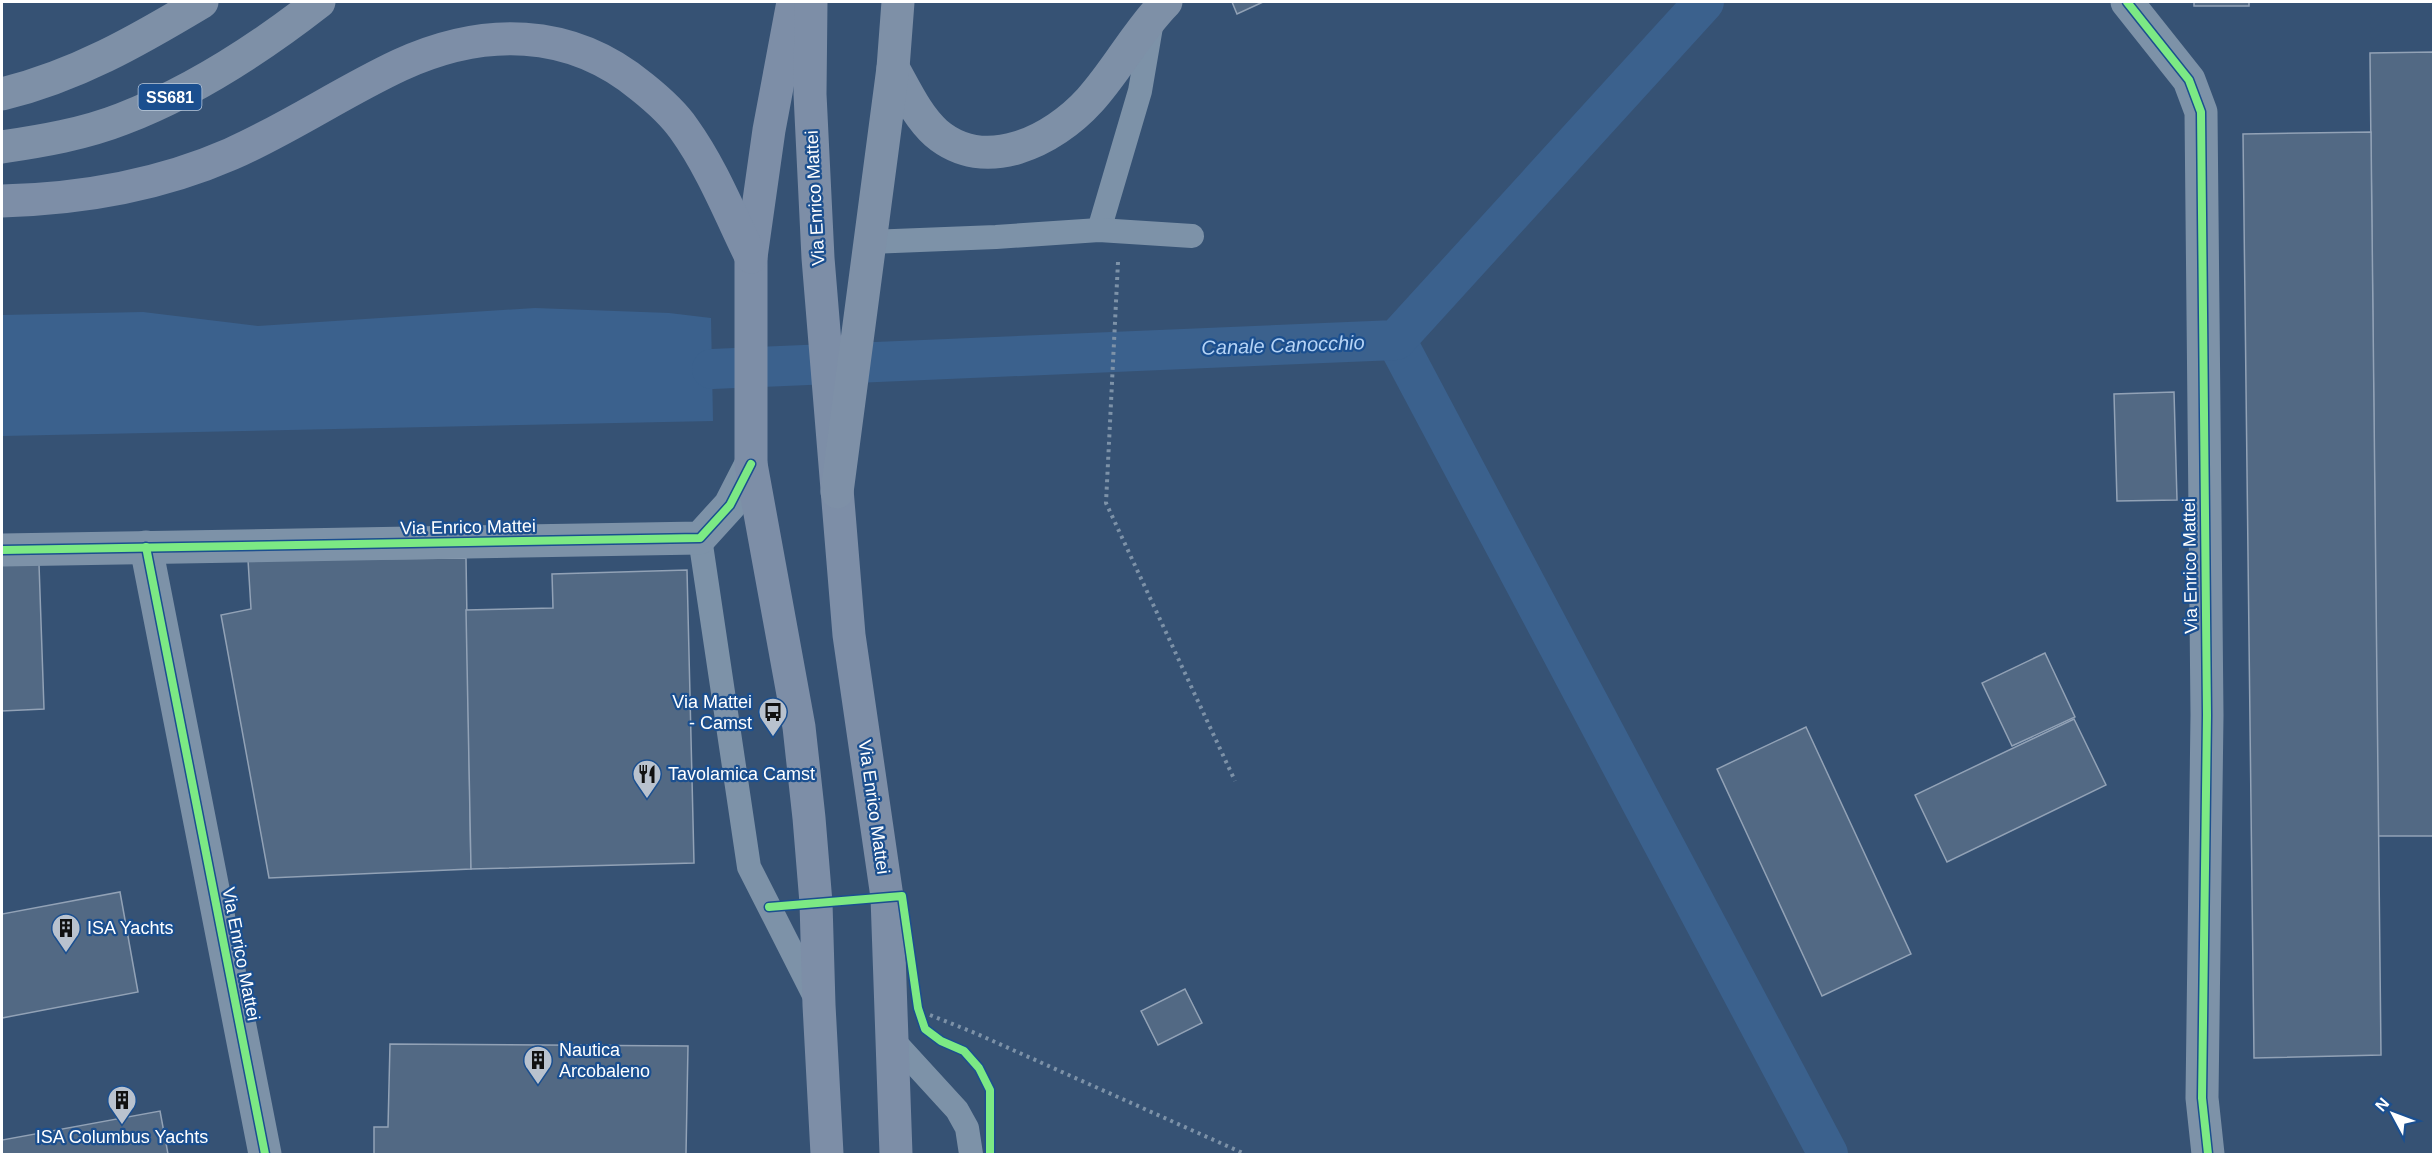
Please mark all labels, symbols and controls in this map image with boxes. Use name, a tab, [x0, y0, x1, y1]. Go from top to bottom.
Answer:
road number: SS681	[138, 84, 201, 110]
street label: Via Enrico Mattei	[801, 130, 829, 266]
water label: Canale Canocchio	[1201, 331, 1365, 359]
street label: Via Enrico Mattei	[2179, 498, 2201, 634]
street label: Via Enrico Mattei	[400, 516, 536, 538]
place label: Via Mattei - Camst	[672, 692, 752, 733]
bus stop icon: Via Mattei - Camst	[757, 696, 789, 738]
street label: Via Enrico Mattei	[855, 738, 893, 876]
restaurant icon: Tavolamica Camst	[631, 758, 663, 800]
place label: Tavolamica Camst	[668, 764, 815, 784]
street label: Via Enrico Mattei	[218, 885, 264, 1023]
building icon: ISA Yachts	[50, 912, 82, 954]
place label: ISA Yachts	[87, 918, 173, 938]
place label: Nautica Arcobaleno	[559, 1040, 650, 1081]
building icon: Nautica Arcobaleno	[522, 1044, 554, 1086]
building icon: ISA Columbus Yachts	[106, 1084, 138, 1126]
north arrow	[2363, 1084, 2423, 1144]
text: N	[2372, 1095, 2392, 1114]
place label: ISA Columbus Yachts	[36, 1127, 208, 1147]

